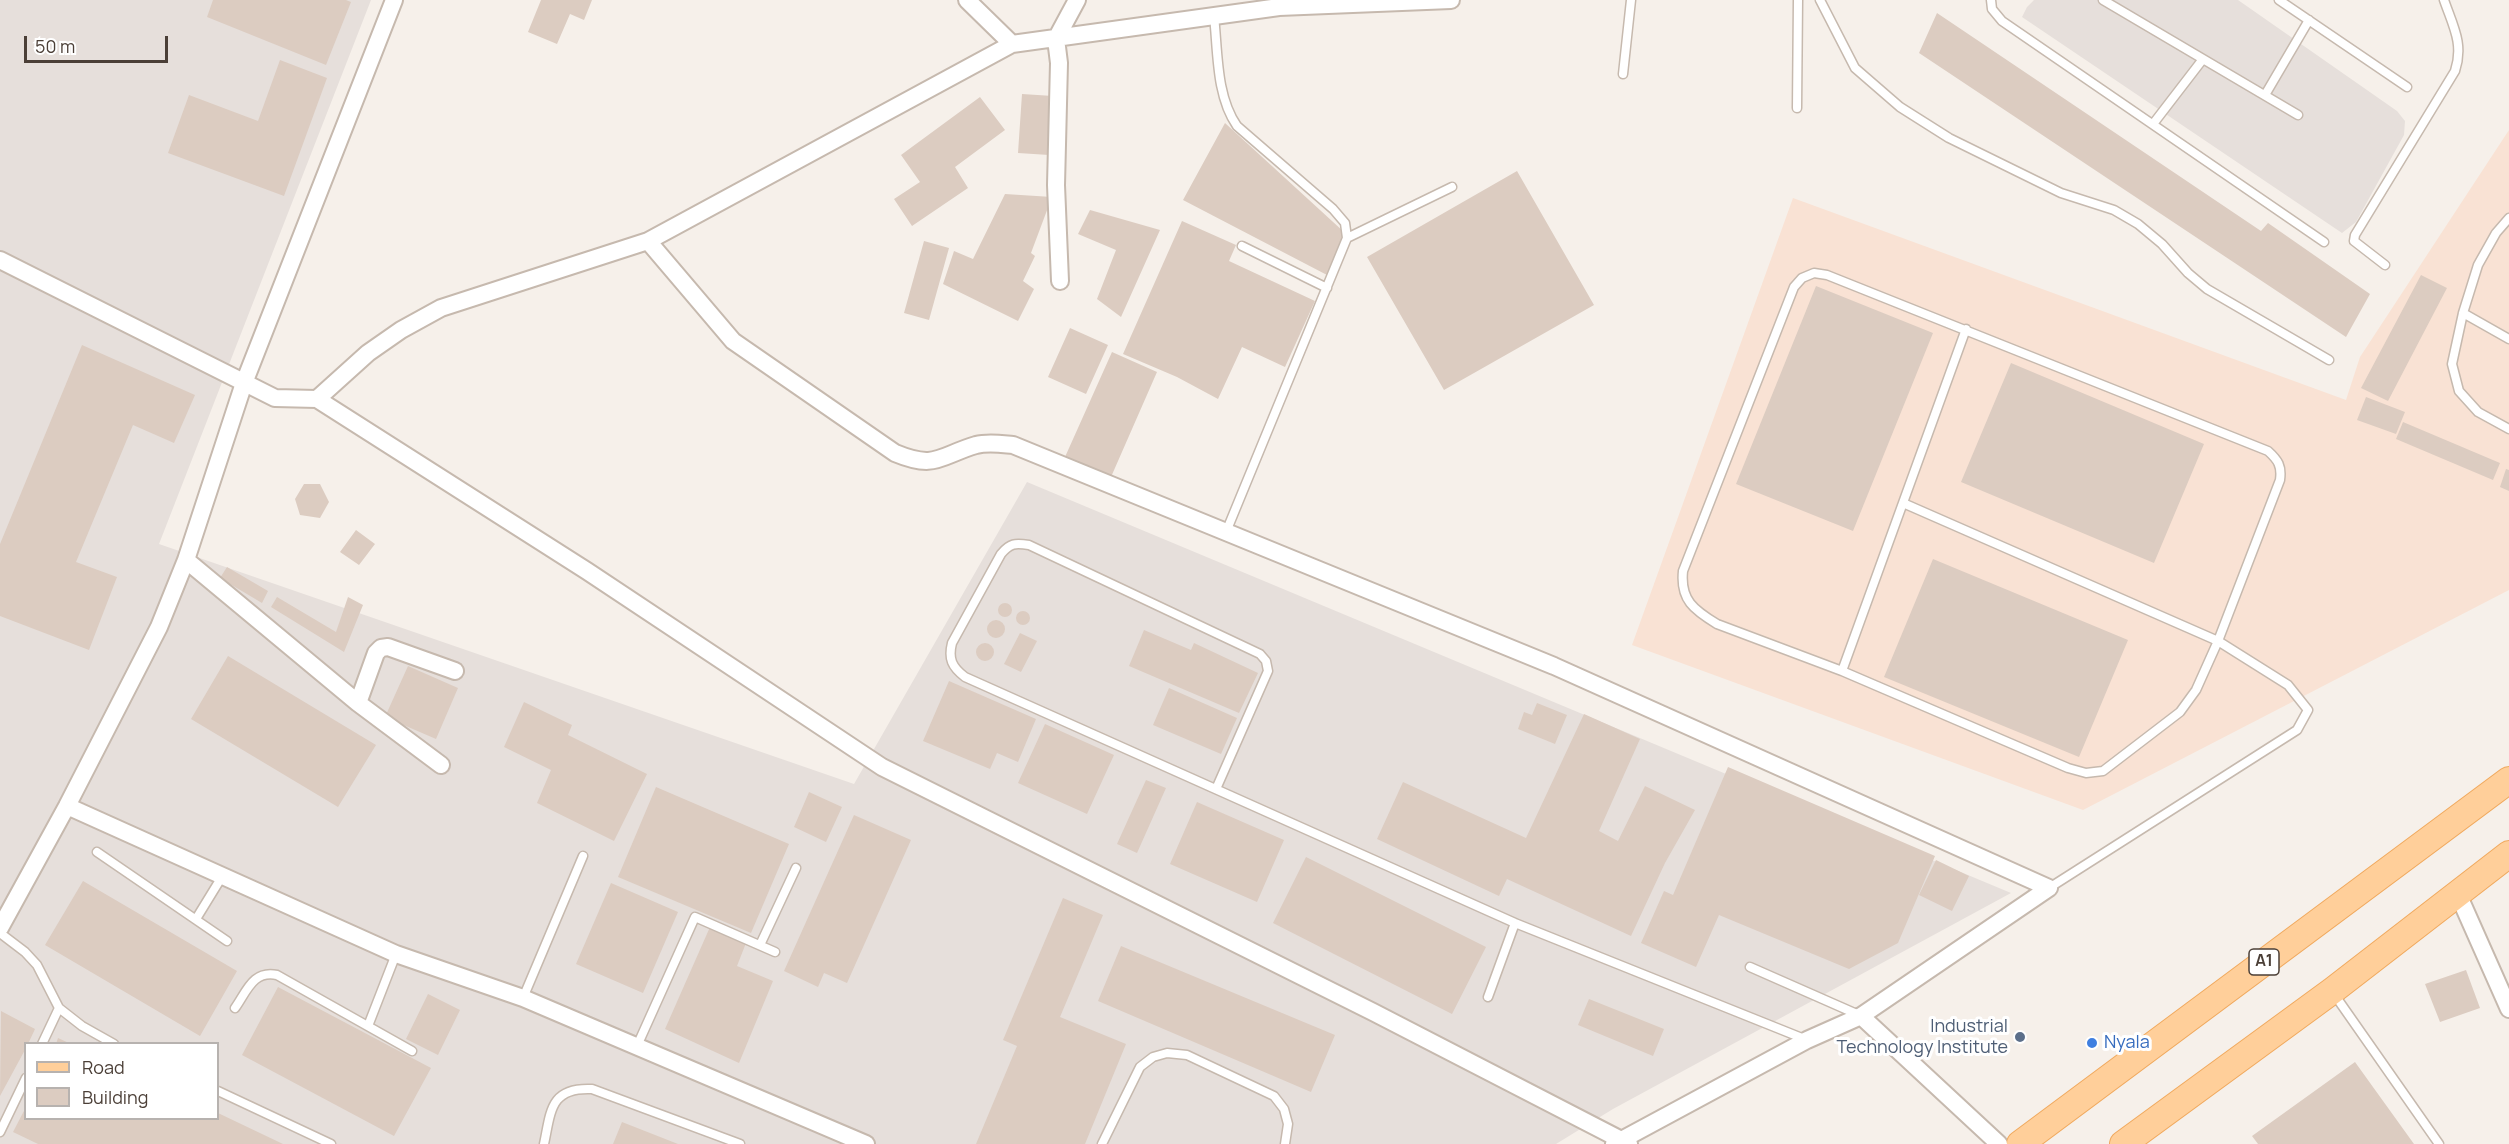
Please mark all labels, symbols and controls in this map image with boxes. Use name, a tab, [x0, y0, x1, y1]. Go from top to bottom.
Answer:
scale bar	[27, 24, 171, 62]
text: 50 m	[35, 34, 75, 58]
road number: A1	[2249, 949, 2279, 975]
place label: Industrial Technology Institute	[1837, 1016, 2008, 1058]
marker: Industrial Technology Institute	[2013, 1030, 2027, 1044]
place label: Nyala	[2104, 1032, 2150, 1054]
marker: Nyala	[2085, 1036, 2099, 1050]
legend	[24, 1042, 219, 1120]
text: Road	[82, 1055, 125, 1079]
text: Building	[82, 1085, 148, 1109]

